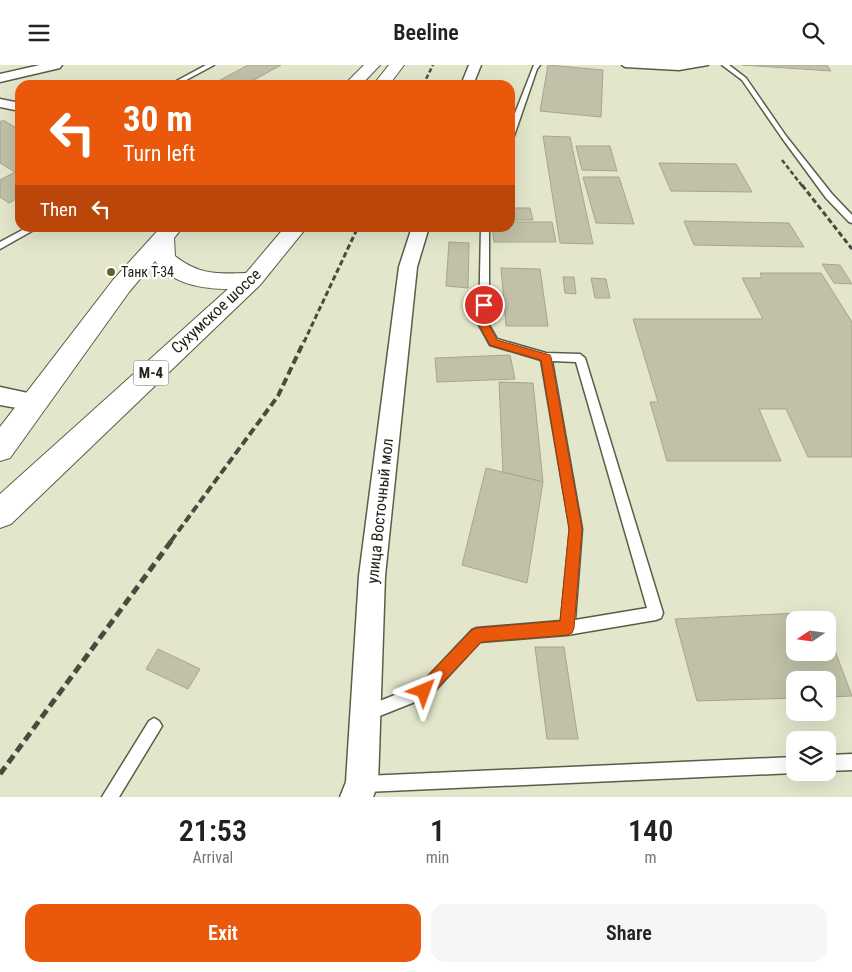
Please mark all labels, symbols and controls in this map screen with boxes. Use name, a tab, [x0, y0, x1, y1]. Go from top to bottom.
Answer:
icon: menu	[25, 19, 53, 47]
icon: search	[799, 19, 827, 47]
text: Beeline	[393, 20, 459, 45]
text: 30 m	[123, 99, 192, 140]
icon: left	[40, 100, 105, 165]
text: Turn left	[123, 141, 195, 166]
icon: left	[87, 195, 115, 223]
text: Then	[40, 198, 77, 221]
place label: Танк Т-34	[121, 264, 174, 280]
street label: Сухумское шоссе	[167, 265, 265, 357]
marker: Танк Т-34	[105, 266, 117, 278]
pin	[463, 284, 505, 326]
icon: arrive	[470, 291, 498, 319]
road number: М-4	[134, 361, 168, 385]
street label: улица Восточный мол	[363, 437, 397, 585]
north arrow	[786, 611, 836, 661]
map controls	[786, 611, 836, 781]
position arrow	[397, 664, 449, 716]
button: search	[786, 671, 836, 721]
button: layers	[786, 731, 836, 781]
text: 21:53	[179, 813, 247, 848]
text: 1	[430, 813, 445, 848]
text: 140	[628, 813, 673, 848]
text: Arrival	[193, 848, 233, 867]
text: min	[426, 848, 449, 867]
text: m	[645, 848, 657, 867]
button: Exit	[25, 904, 421, 962]
button: Share	[431, 904, 827, 962]

